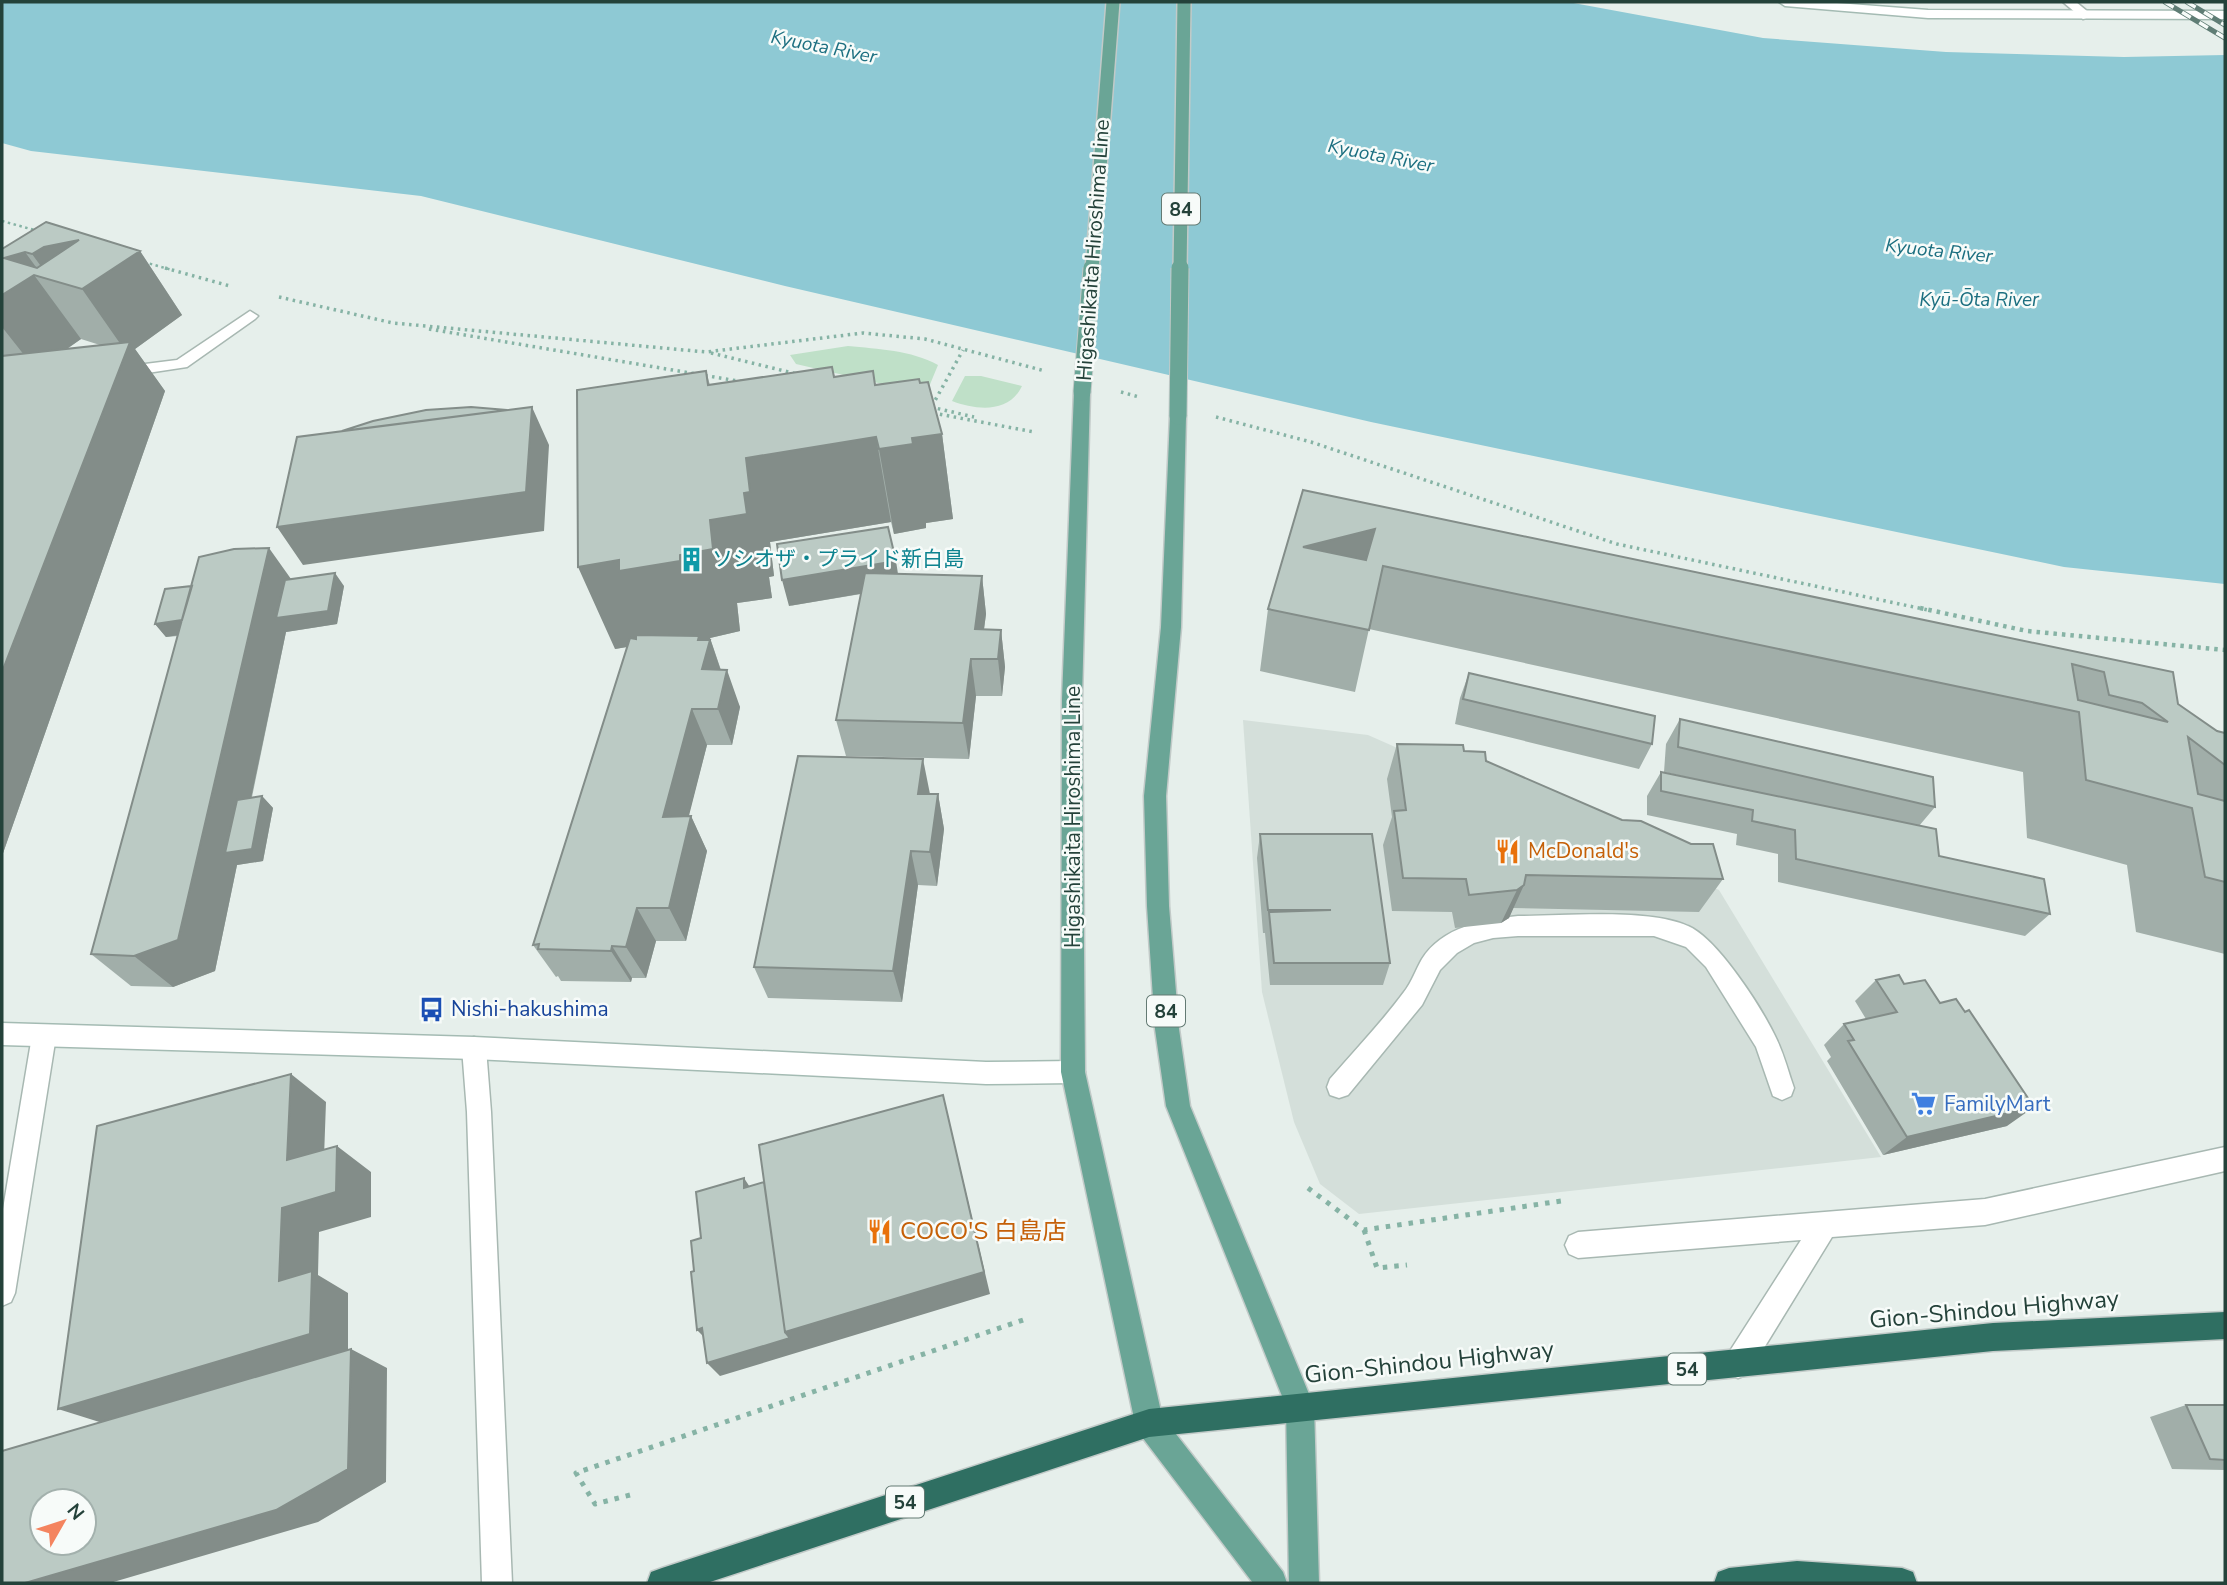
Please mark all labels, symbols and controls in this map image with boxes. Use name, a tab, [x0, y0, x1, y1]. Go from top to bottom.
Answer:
water label: Kyuota River	[769, 24, 880, 70]
street label: Higashikaita Hiroshima Line	[1070, 118, 1116, 382]
water label: Kyuota River	[1326, 133, 1437, 179]
road number: 84	[1162, 194, 1200, 224]
water label: Kyuota River	[1884, 232, 1995, 270]
water label: Kyū-Ōta River	[1919, 287, 2040, 313]
building icon: ソシオザ・プライド新白島	[678, 545, 706, 573]
place label: ソシオザ・プライド新白島	[712, 545, 964, 573]
street label: Higashikaita Hiroshima Line	[1059, 686, 1087, 948]
restaurant icon: McDonald's	[1494, 837, 1522, 865]
place label: McDonald's	[1528, 837, 1639, 865]
bus stop icon: Nishi-hakushima	[417, 995, 445, 1023]
place label: Nishi-hakushima	[451, 995, 609, 1023]
road number: 84	[1147, 995, 1185, 1026]
supermarket icon: FamilyMart	[1910, 1090, 1938, 1118]
place label: FamilyMart	[1944, 1090, 2051, 1118]
place label: COCO'S 白島店	[900, 1215, 1066, 1247]
restaurant icon: COCO'S 白島店	[866, 1217, 894, 1245]
street label: Gion-Shindou Highway	[1868, 1282, 2121, 1336]
street label: Gion-Shindou Highway	[1303, 1333, 1556, 1391]
road number: 54	[1668, 1354, 1706, 1385]
road number: 54	[886, 1486, 924, 1518]
north arrow	[28, 1487, 98, 1557]
text: N	[61, 1498, 90, 1526]

